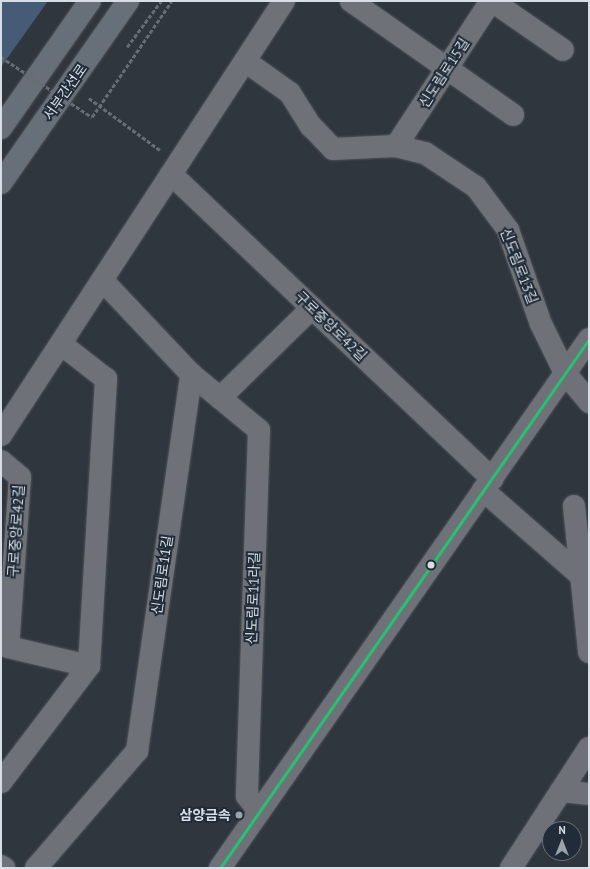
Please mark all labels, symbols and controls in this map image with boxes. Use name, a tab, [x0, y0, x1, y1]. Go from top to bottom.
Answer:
street label: 신도림로15길	[415, 35, 473, 111]
street label: 서부간선로	[40, 61, 90, 123]
street label: 신도림로13길	[497, 226, 541, 306]
street label: 구로중앙로42길	[292, 288, 370, 364]
street label: 구로중앙로42길	[4, 484, 28, 578]
street label: 신도림로11길	[148, 534, 176, 616]
street label: 신도림로11라길	[243, 551, 263, 645]
unlabelled marker	[426, 560, 436, 570]
place label: 삼양금속	[179, 807, 231, 823]
marker: 삼양금속	[234, 810, 244, 820]
north arrow	[542, 821, 582, 861]
text: N	[558, 823, 566, 837]

